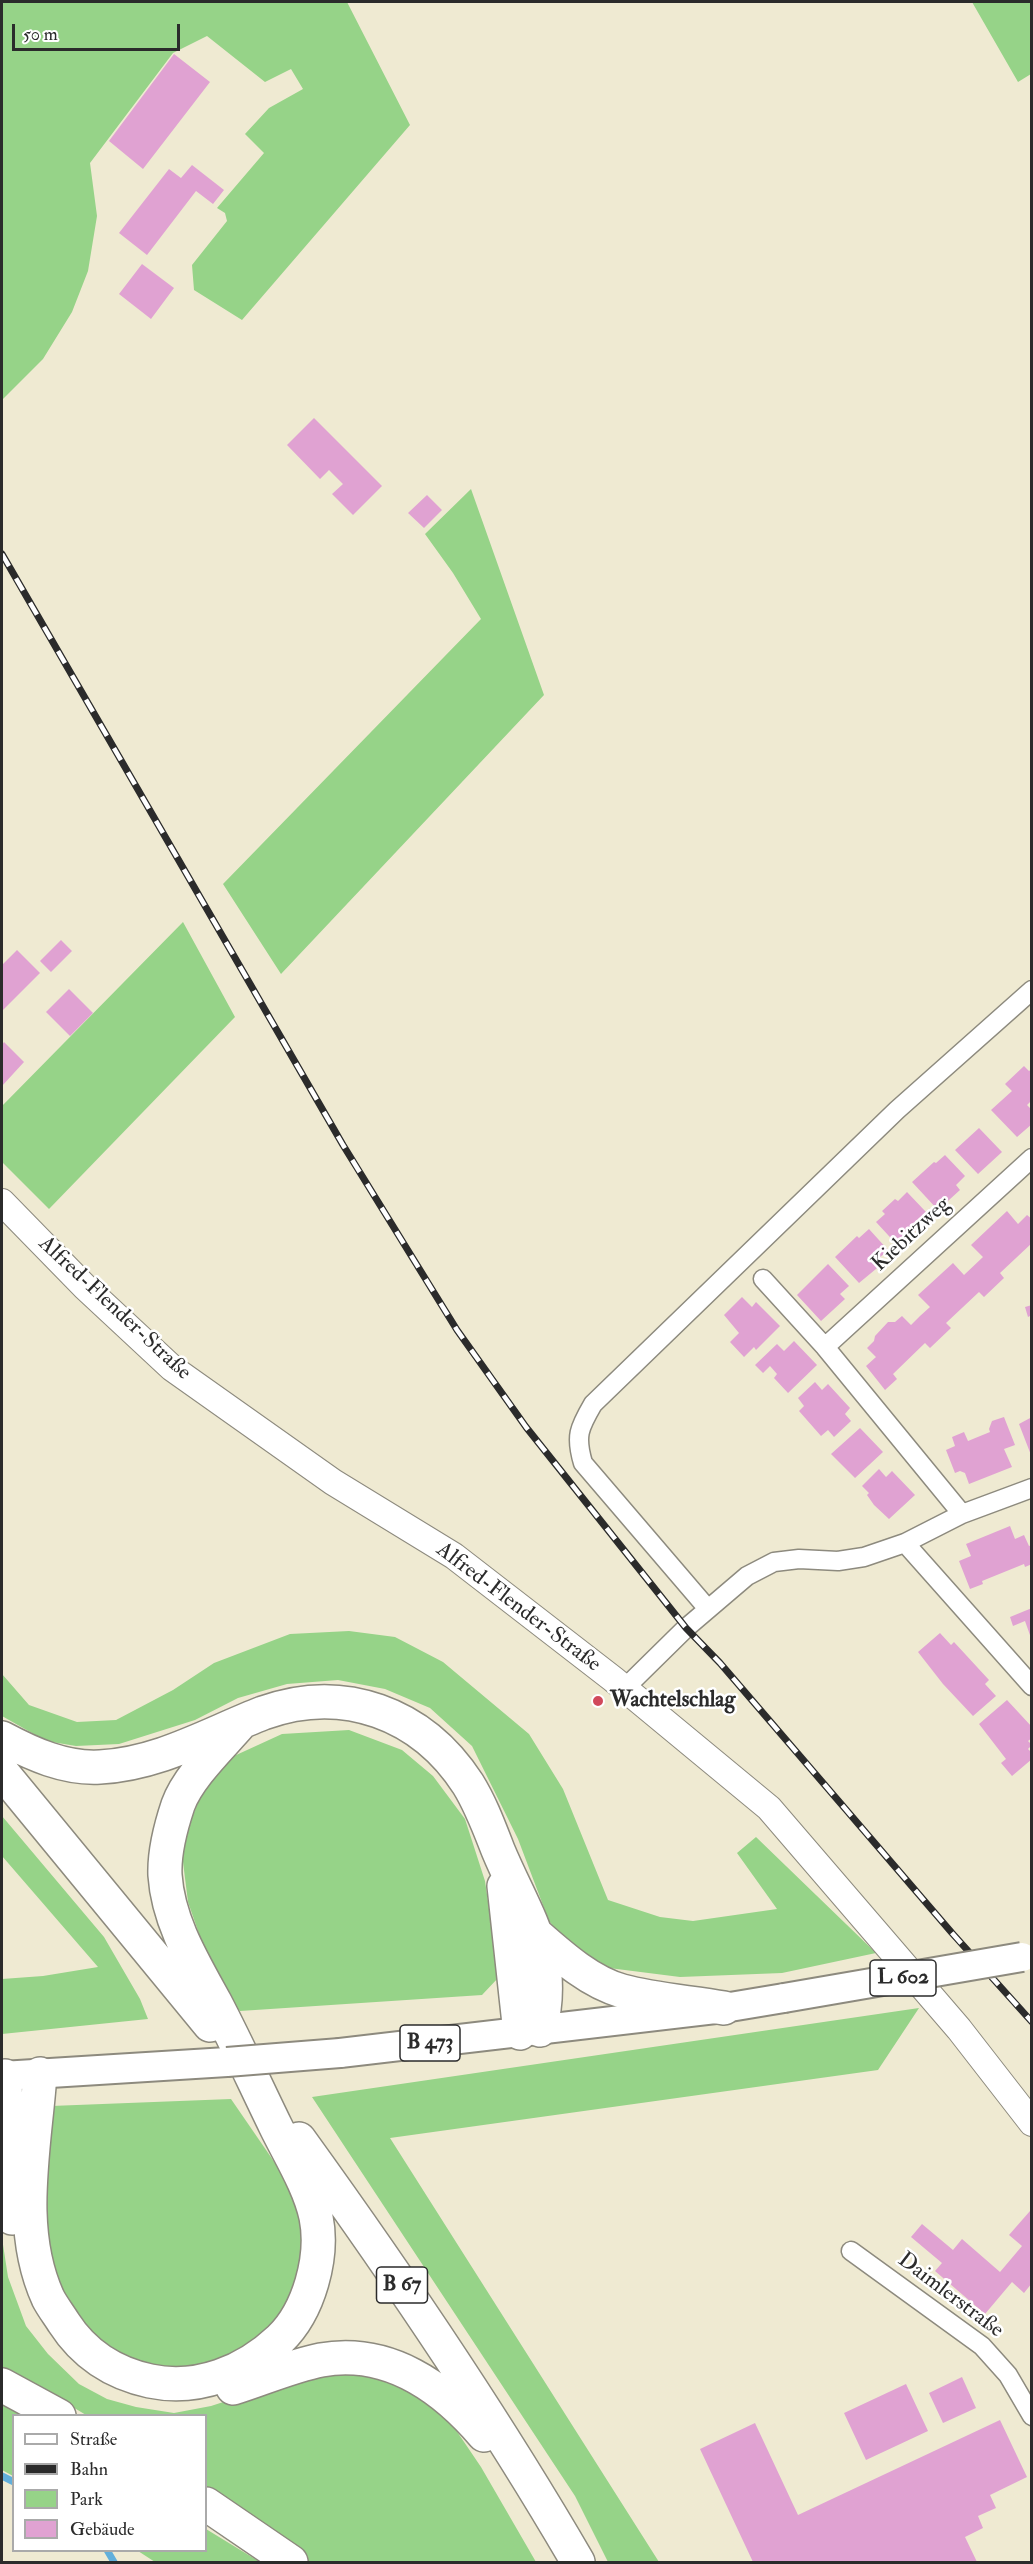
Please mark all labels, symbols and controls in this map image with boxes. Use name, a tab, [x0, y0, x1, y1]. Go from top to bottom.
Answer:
scale bar	[15, 12, 183, 50]
text: 50 m	[23, 23, 58, 46]
street label: Kiebitzweg	[867, 1192, 957, 1278]
street label: Alfred-Flender-Straße	[32, 1231, 196, 1387]
street label: Alfred-Flender-Straße	[430, 1538, 606, 1678]
place label: Wachtelschlag	[610, 1688, 735, 1714]
marker: Wachtelschlag	[591, 1694, 605, 1708]
road number: L 602	[870, 1960, 936, 1996]
road number: B 473	[400, 2025, 460, 2061]
street label: Daimlerstraße	[892, 2248, 1008, 2344]
road number: B 67	[376, 2267, 428, 2303]
legend	[12, 2414, 207, 2552]
text: Straße	[70, 2428, 117, 2451]
text: Bahn	[70, 2458, 108, 2481]
text: Park	[70, 2488, 103, 2511]
text: Gebäude	[70, 2518, 135, 2541]

